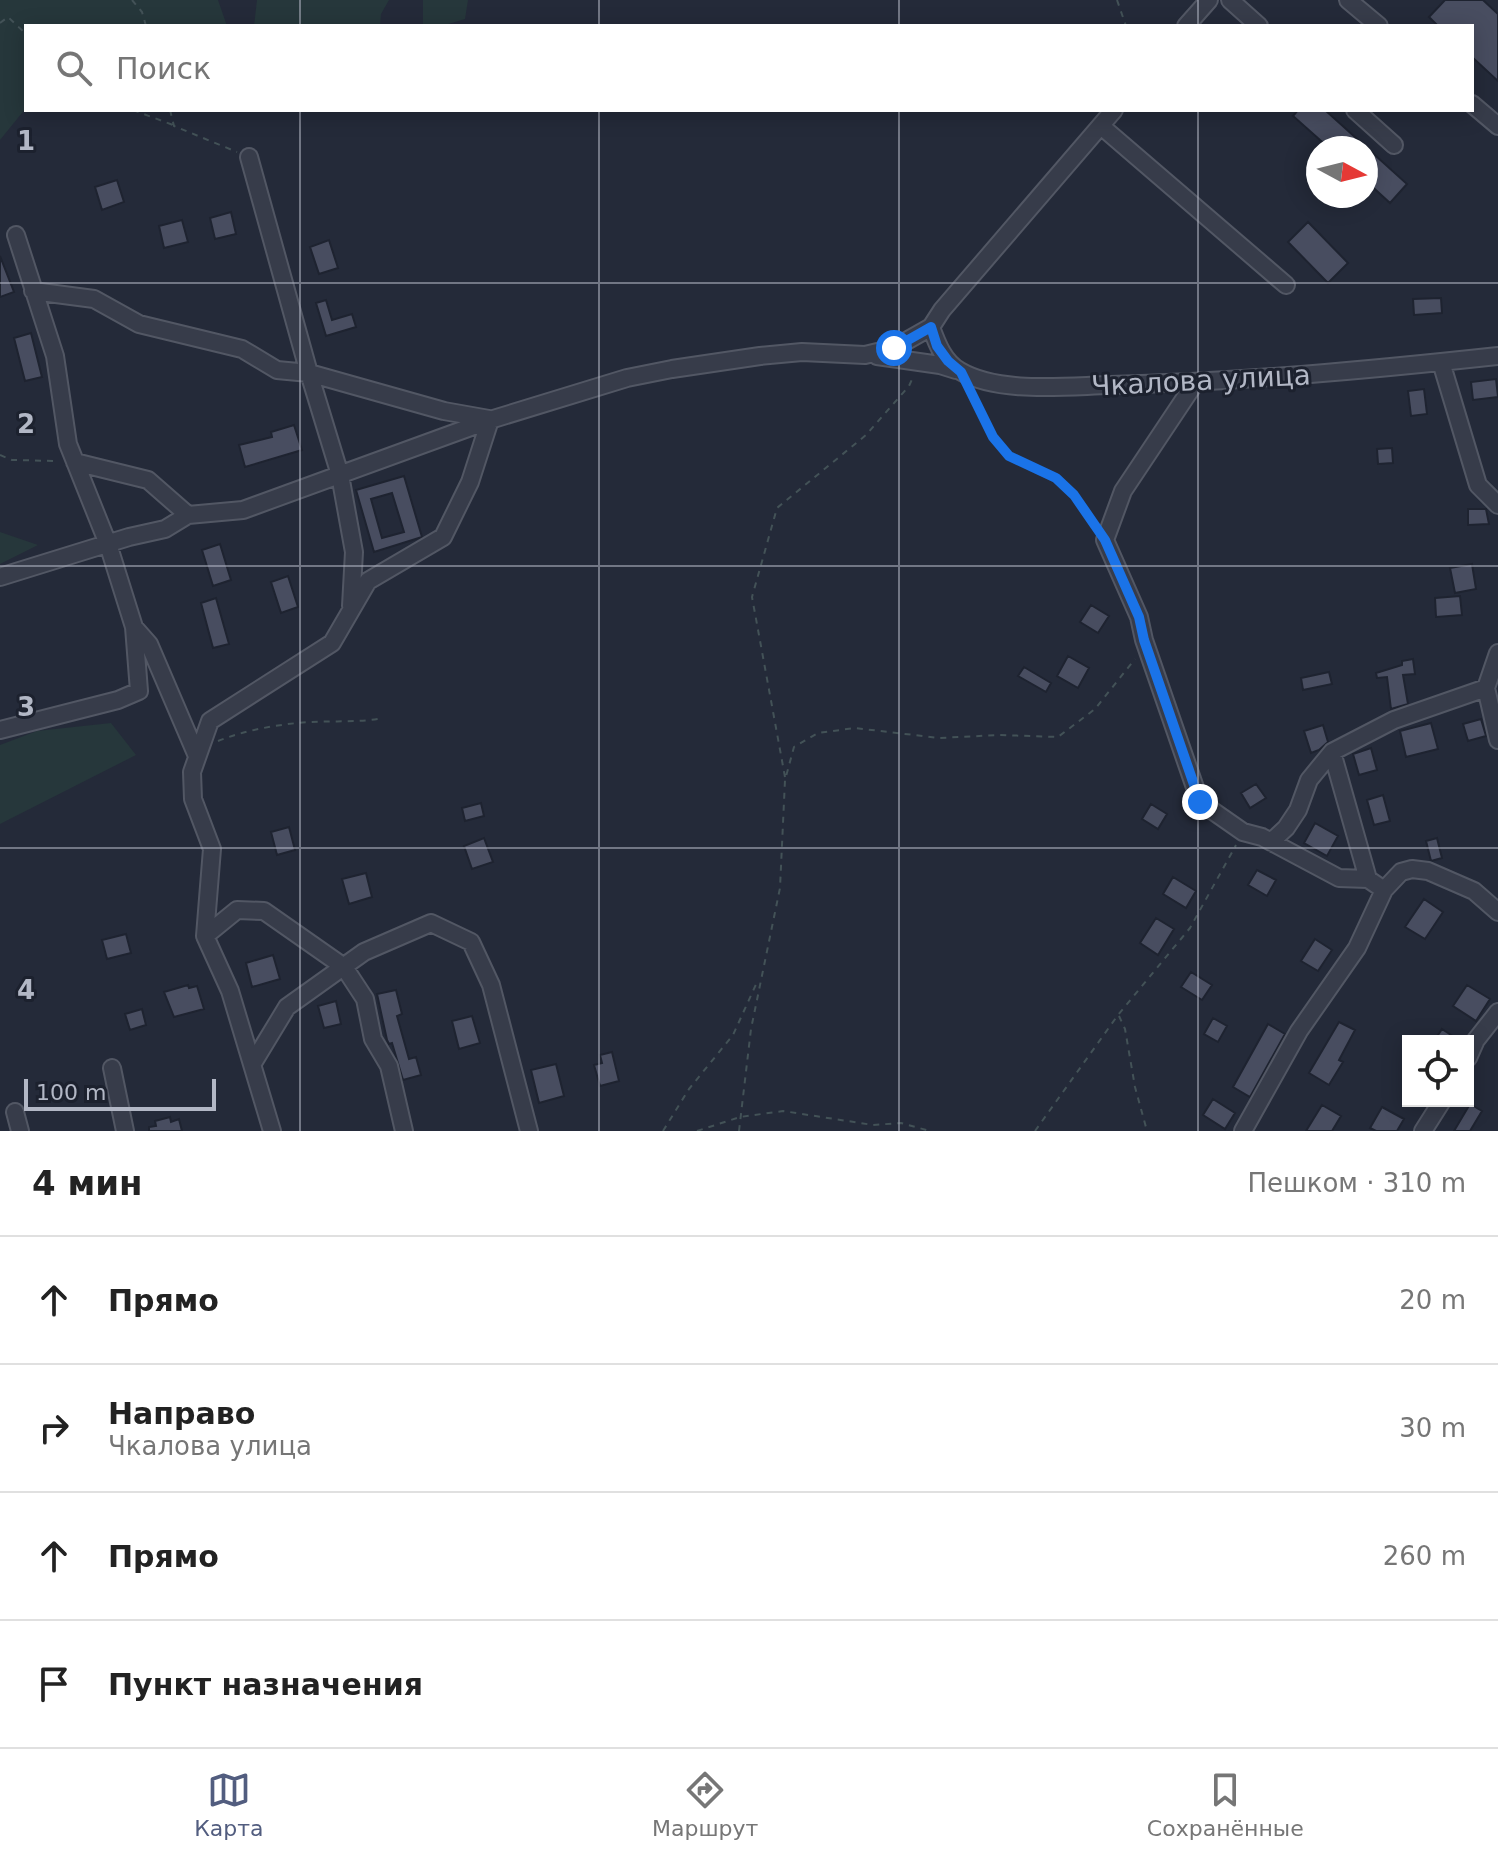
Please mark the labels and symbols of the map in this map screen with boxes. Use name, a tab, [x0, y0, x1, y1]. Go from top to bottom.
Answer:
text: 1	[17, 126, 35, 156]
north arrow	[1306, 136, 1378, 208]
route start	[876, 330, 912, 366]
street label: Чкалова улица	[1090, 358, 1312, 403]
text: 2	[17, 409, 35, 439]
text: 3	[17, 692, 35, 722]
route end	[1182, 784, 1218, 820]
text: 4	[17, 975, 35, 1005]
scale bar	[24, 1075, 216, 1111]

